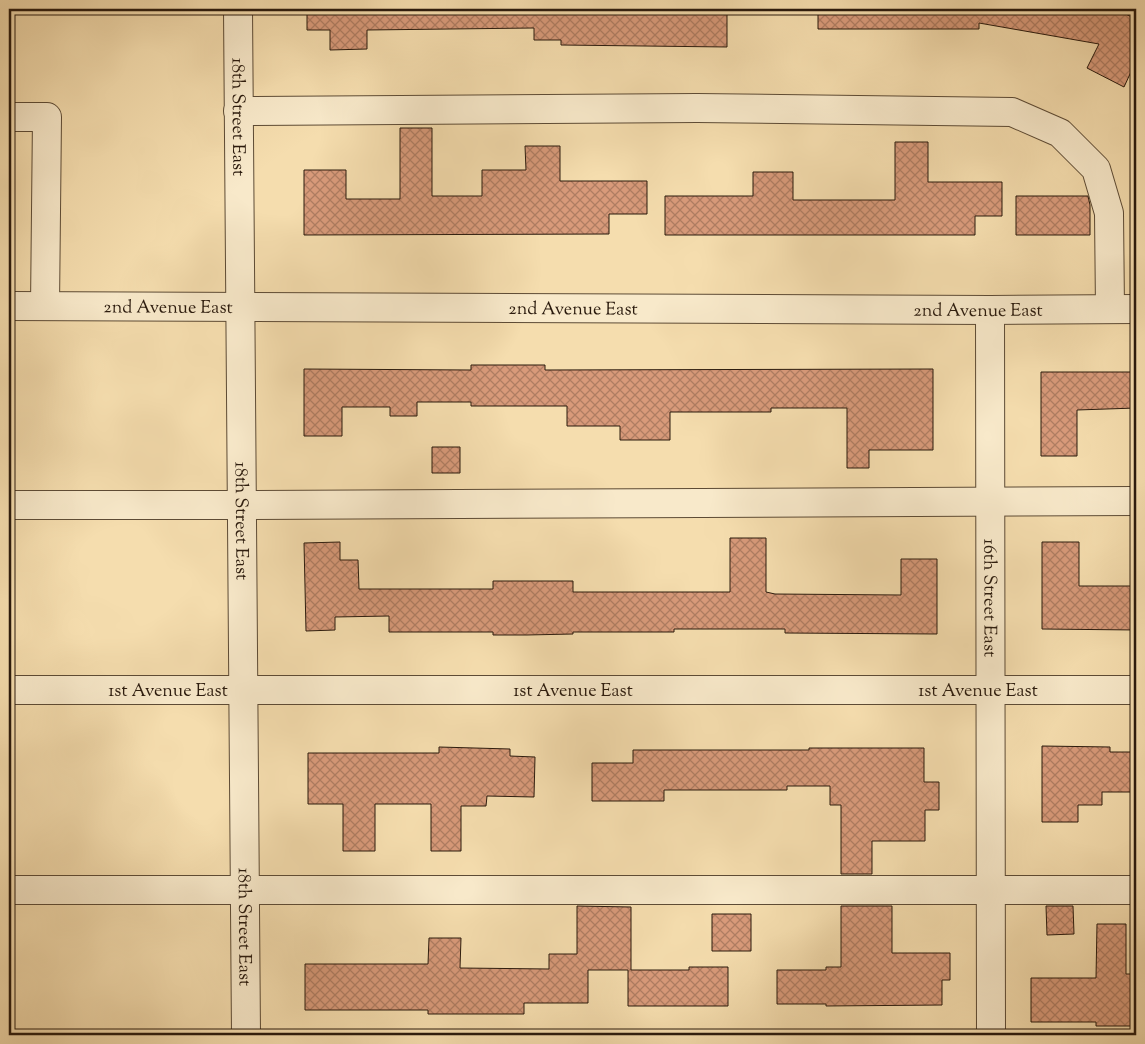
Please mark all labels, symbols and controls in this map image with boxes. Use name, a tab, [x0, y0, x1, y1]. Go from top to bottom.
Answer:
street label: 18th Street East	[223, 58, 250, 176]
street label: 2nd Avenue East	[103, 295, 233, 322]
street label: 2nd Avenue East	[508, 297, 638, 324]
street label: 2nd Avenue East	[913, 299, 1043, 325]
street label: 18th Street East	[227, 462, 253, 580]
street label: 16th Street East	[975, 539, 1001, 657]
street label: 1st Avenue East	[108, 679, 228, 705]
street label: 1st Avenue East	[513, 679, 633, 705]
street label: 1st Avenue East	[918, 679, 1038, 705]
street label: 18th Street East	[230, 868, 257, 986]

